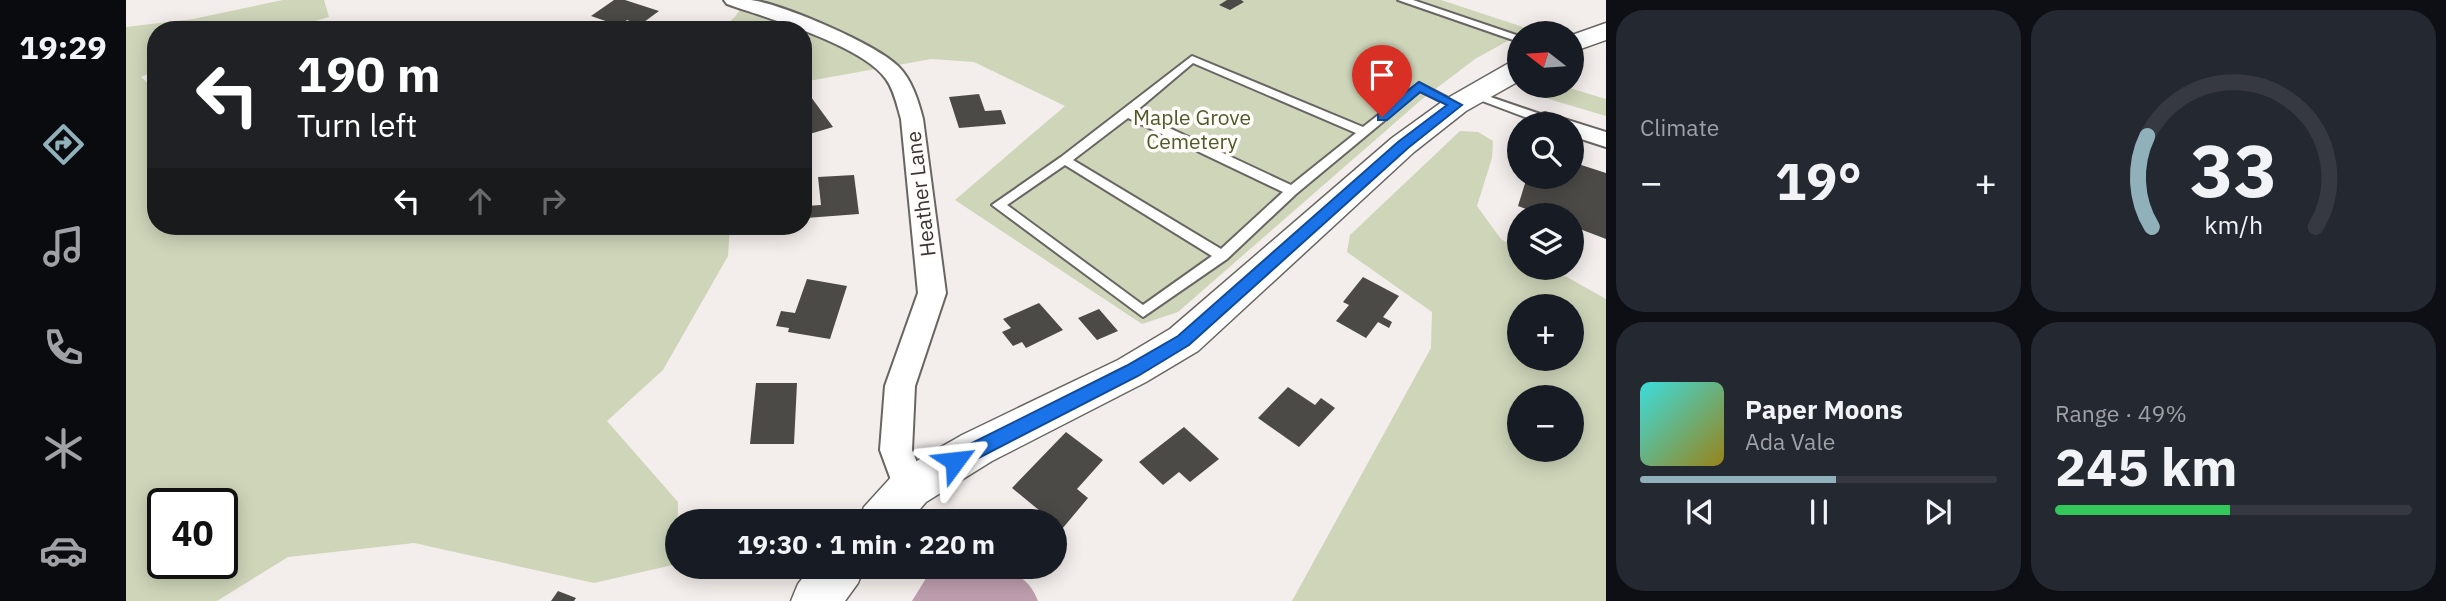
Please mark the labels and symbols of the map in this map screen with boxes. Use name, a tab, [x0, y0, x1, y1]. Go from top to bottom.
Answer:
north arrow	[1507, 21, 1584, 98]
pin	[1352, 45, 1412, 117]
park label: Maple Grove Cemetery	[1133, 103, 1251, 155]
street label: Heather Lane	[898, 130, 942, 258]
position arrow	[918, 424, 992, 498]
speed limit sign: 40	[147, 488, 238, 579]

